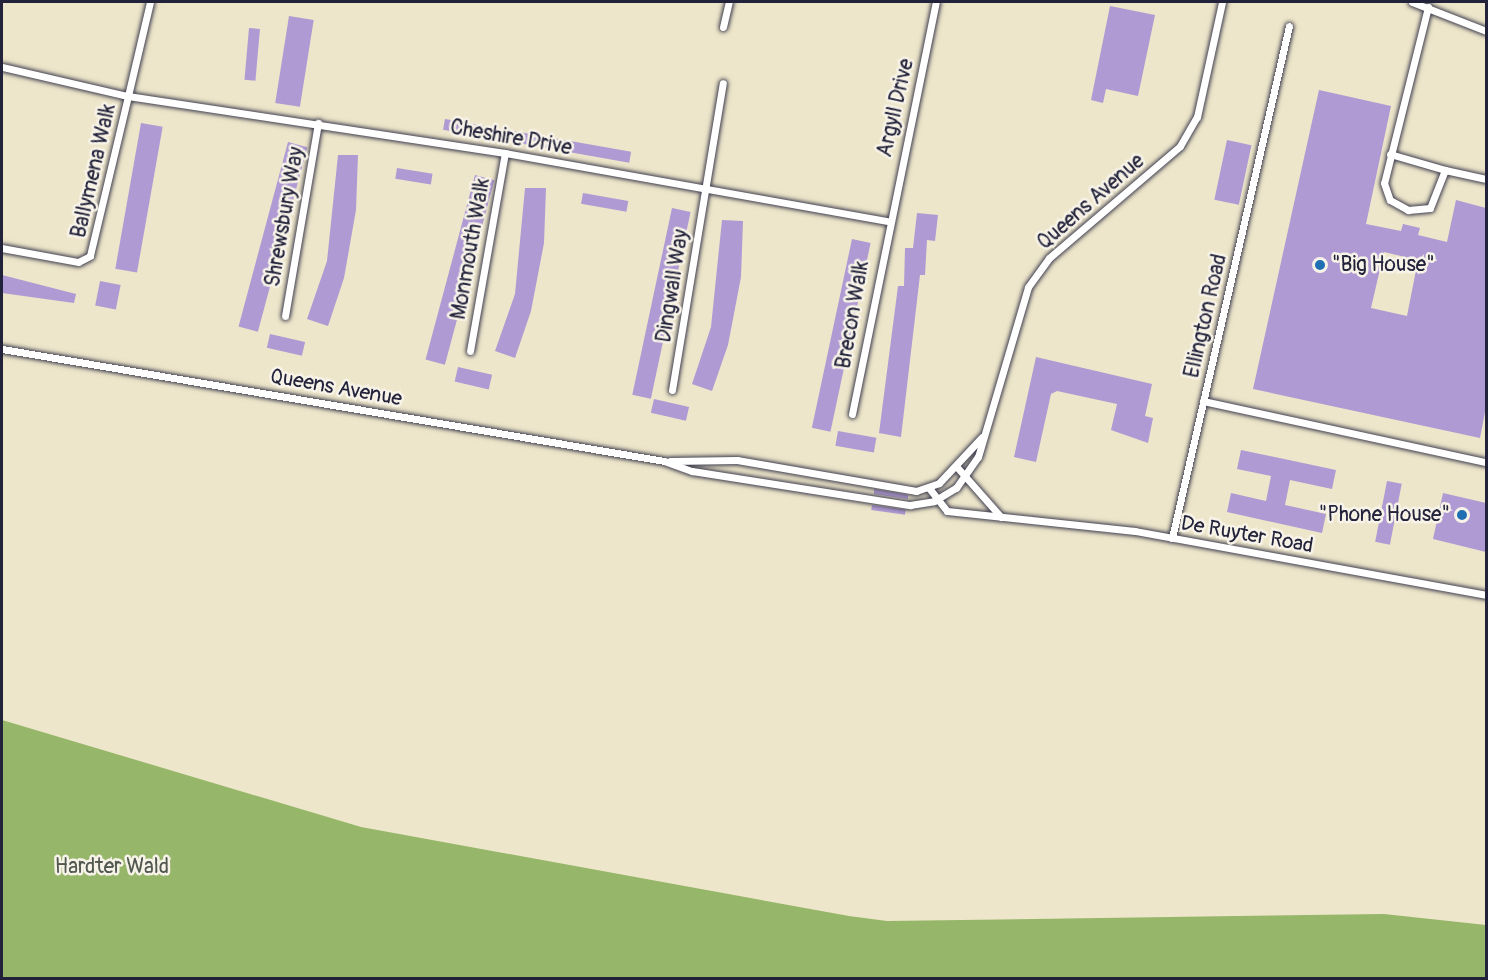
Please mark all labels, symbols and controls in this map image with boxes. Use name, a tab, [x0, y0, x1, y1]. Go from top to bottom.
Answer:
street label: Argyll Drive	[872, 56, 920, 160]
street label: Ballymena Walk	[66, 101, 122, 241]
street label: Cheshire Drive	[448, 115, 574, 161]
street label: Shrewsbury Way	[260, 145, 310, 289]
street label: Queens Avenue	[1032, 149, 1150, 255]
street label: Monmouth Walk	[446, 176, 496, 322]
street label: Dingwall Way	[652, 228, 694, 344]
street label: Ellington Road	[1180, 252, 1232, 380]
place label: "Big House"	[1332, 252, 1435, 278]
marker: "Big House"	[1313, 258, 1327, 272]
street label: Brecon Walk	[831, 259, 875, 371]
street label: Queens Avenue	[268, 364, 404, 412]
place label: "Phone House"	[1319, 502, 1450, 528]
marker: "Phone House"	[1455, 508, 1469, 522]
street label: De Ruyter Road	[1179, 511, 1315, 559]
park label: Hardter Wald	[55, 854, 169, 880]

